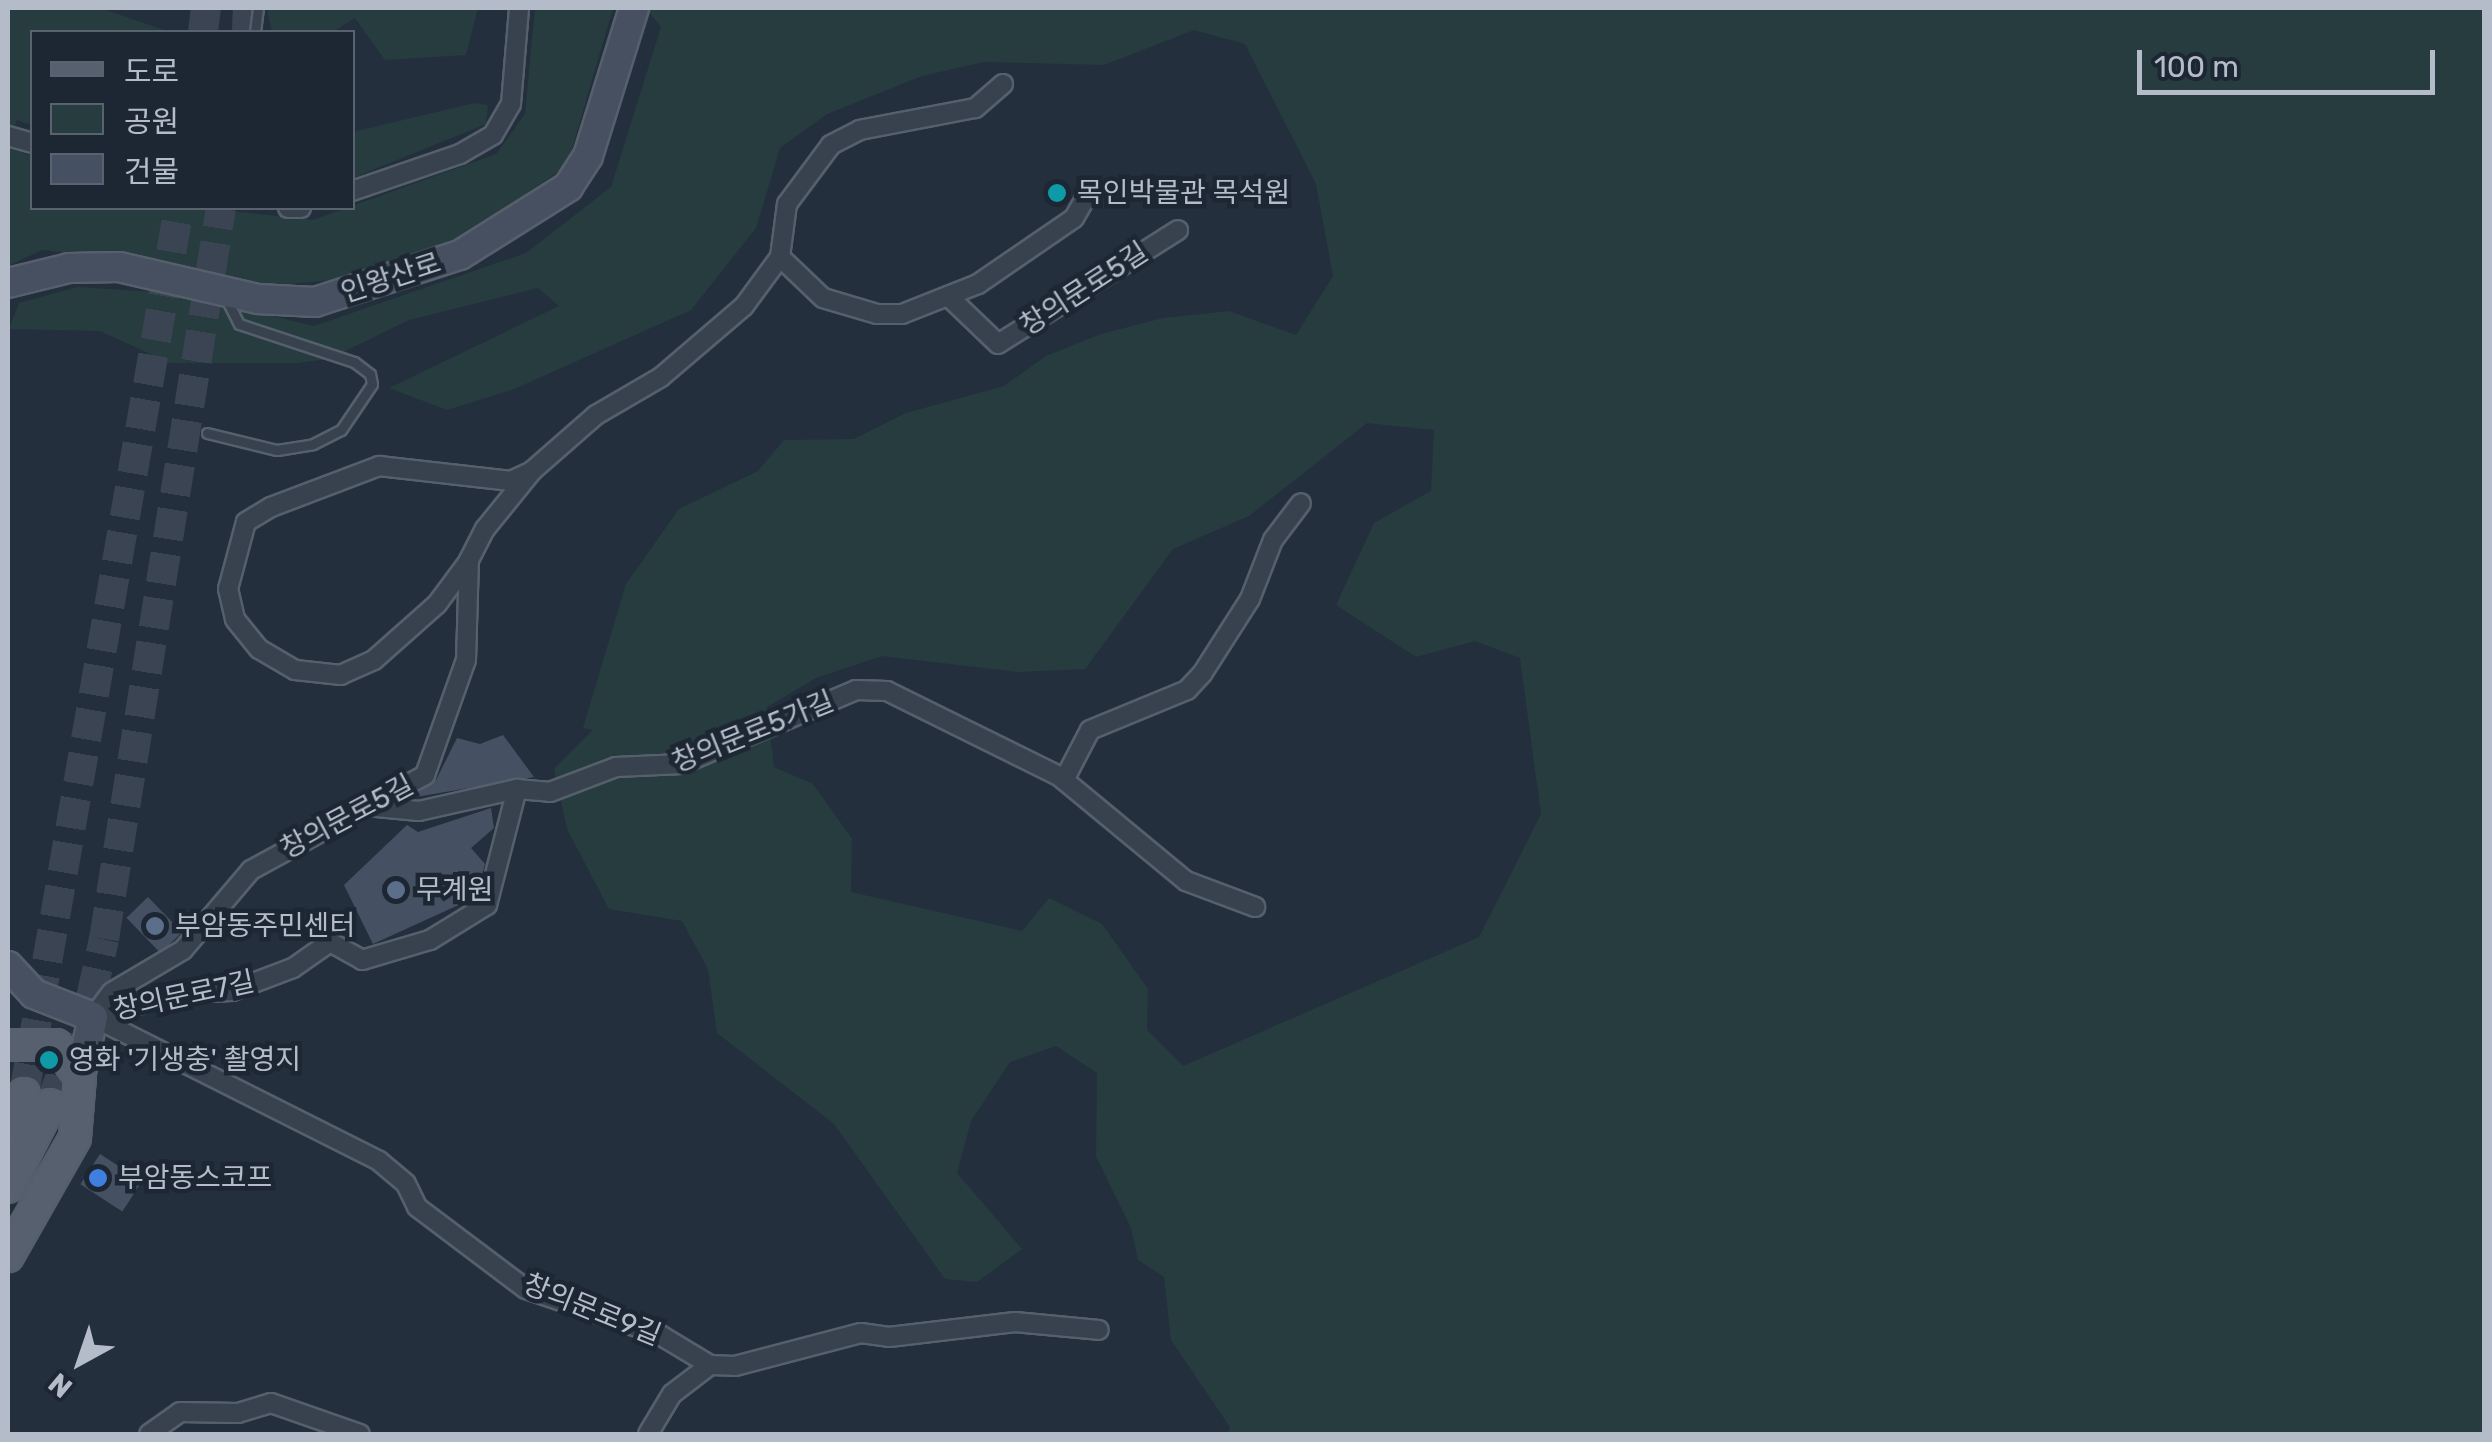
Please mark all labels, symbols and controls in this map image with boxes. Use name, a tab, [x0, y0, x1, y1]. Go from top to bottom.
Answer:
legend	[30, 30, 355, 210]
scale bar	[2142, 30, 2440, 92]
text: 100 m	[2154, 49, 2239, 85]
text: 도로	[124, 54, 179, 90]
text: 공원	[124, 104, 179, 140]
text: 건물	[124, 154, 179, 190]
place label: 목인박물관 목석원	[1077, 176, 1290, 210]
marker: 목인박물관 목석원	[1046, 182, 1068, 204]
street label: 창의문로5길	[1014, 235, 1154, 343]
street label: 인왕산로	[337, 246, 445, 310]
street label: 창의문로5가길	[667, 684, 839, 780]
street label: 창의문로5길	[275, 768, 419, 866]
place label: 무계원	[416, 873, 493, 907]
marker: 무계원	[385, 879, 407, 901]
place label: 부암동주민센터	[175, 909, 355, 943]
marker: 부암동주민센터	[144, 915, 166, 937]
street label: 창의문로7길	[110, 965, 258, 1027]
place label: 영화 '기생충' 촬영지	[69, 1043, 301, 1077]
marker: 영화 '기생충' 촬영지	[38, 1049, 60, 1071]
place label: 부암동스코프	[118, 1161, 273, 1195]
marker: 부암동스코프	[87, 1167, 109, 1189]
street label: 창의문로9길	[518, 1267, 666, 1353]
north arrow	[30, 1312, 130, 1412]
text: N	[42, 1366, 79, 1404]

